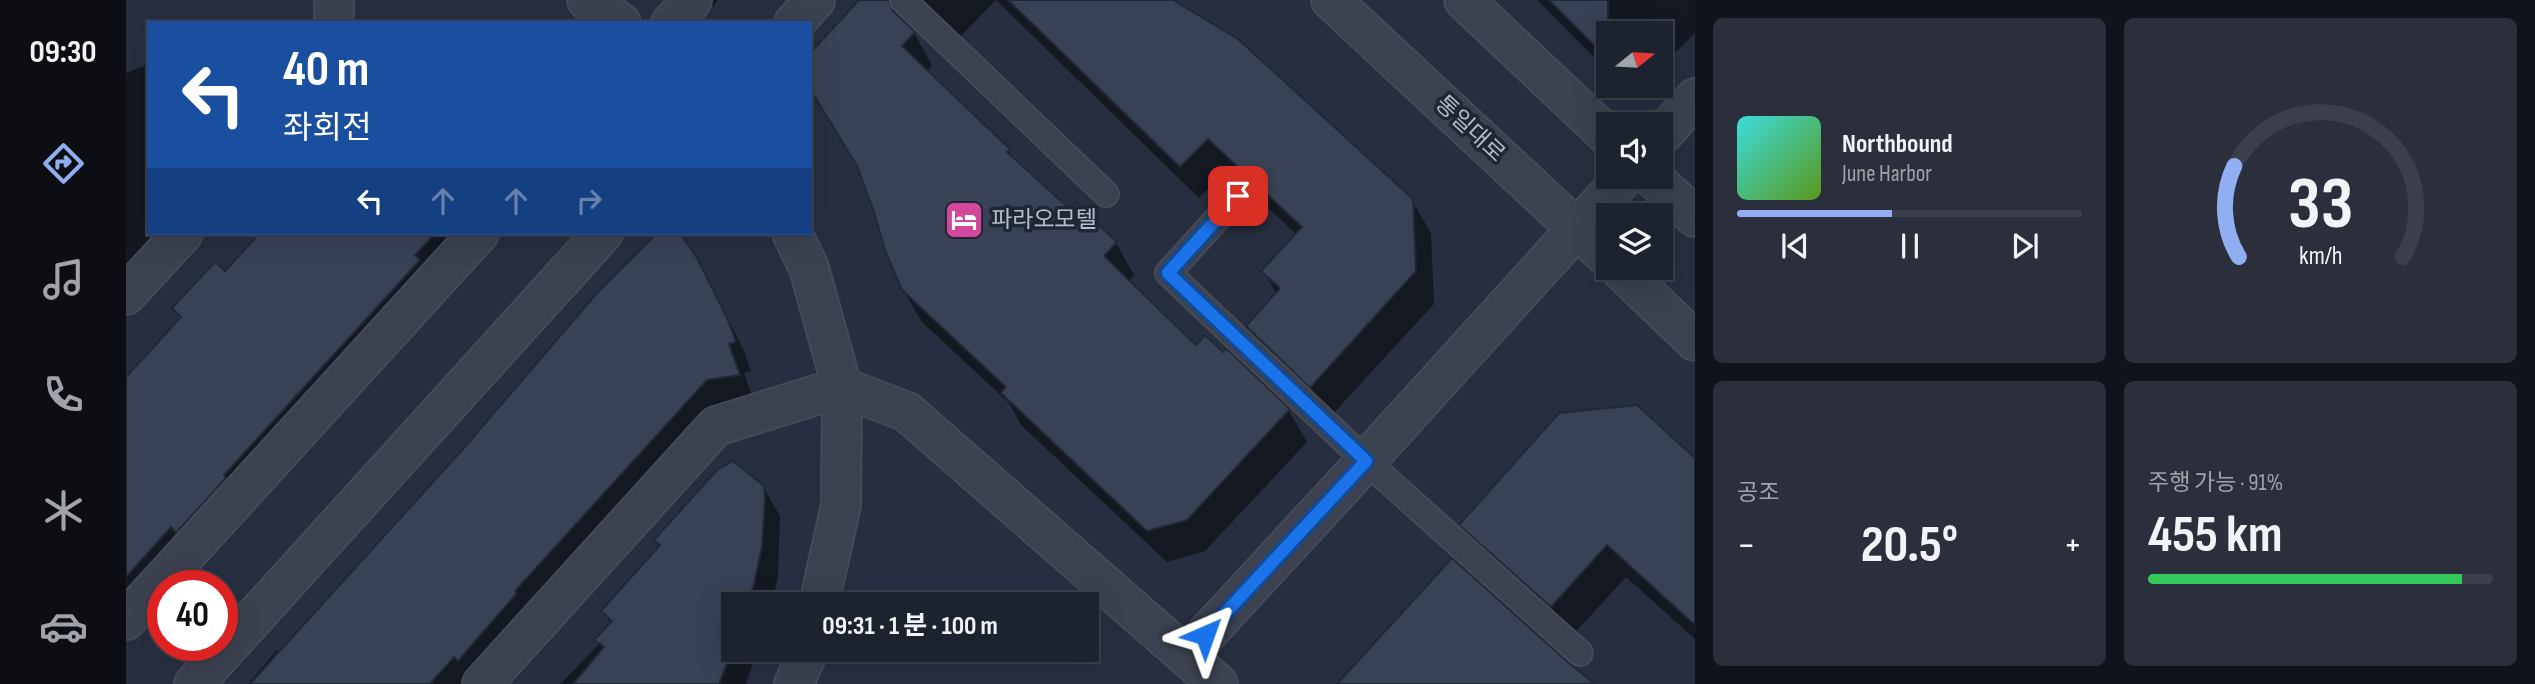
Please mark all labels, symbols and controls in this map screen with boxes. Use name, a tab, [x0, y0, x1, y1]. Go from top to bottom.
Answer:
north arrow	[1596, 21, 1673, 98]
map controls	[1596, 21, 1673, 280]
text: 09:30	[29, 33, 97, 72]
text: 40 m	[283, 41, 369, 100]
icon: left	[168, 49, 259, 140]
street label: 통일대로	[1430, 90, 1510, 168]
text: 좌회전	[283, 109, 371, 148]
button: sound	[1596, 112, 1673, 189]
text: Northbound	[1842, 129, 1953, 160]
icon: directions	[39, 139, 88, 188]
text: June Harbor	[1842, 160, 1932, 188]
text: 33	[2288, 161, 2353, 249]
pin	[1208, 166, 1268, 226]
icon: arrive	[1219, 177, 1257, 215]
icon: left	[351, 182, 389, 220]
icon: ahead	[424, 182, 462, 220]
icon: ahead	[497, 182, 535, 220]
icon: right	[570, 182, 608, 220]
hotel icon: 파라오모텔	[943, 199, 985, 241]
button: layers	[1596, 203, 1673, 280]
place label: 파라오모텔	[991, 206, 1097, 234]
icon: previous	[1776, 227, 1814, 265]
icon: pause	[1891, 227, 1929, 265]
icon: next	[2006, 227, 2044, 265]
text: km/h	[2299, 241, 2342, 272]
icon: music	[39, 255, 88, 304]
icon: phone	[39, 370, 88, 419]
text: 주행 가능 · 91%	[2148, 469, 2283, 497]
text: 공조	[1737, 479, 1779, 507]
icon: climate	[39, 486, 88, 535]
text: 455 km	[2148, 504, 2282, 567]
text: 20.5°	[1861, 514, 1958, 577]
text: −	[1737, 523, 1756, 568]
text: +	[2063, 523, 2082, 568]
speed limit sign: 40	[147, 570, 238, 661]
position arrow	[1168, 598, 1242, 672]
icon: car	[39, 602, 88, 651]
text: 09:31 · 1 분 · 100 m	[822, 611, 998, 642]

